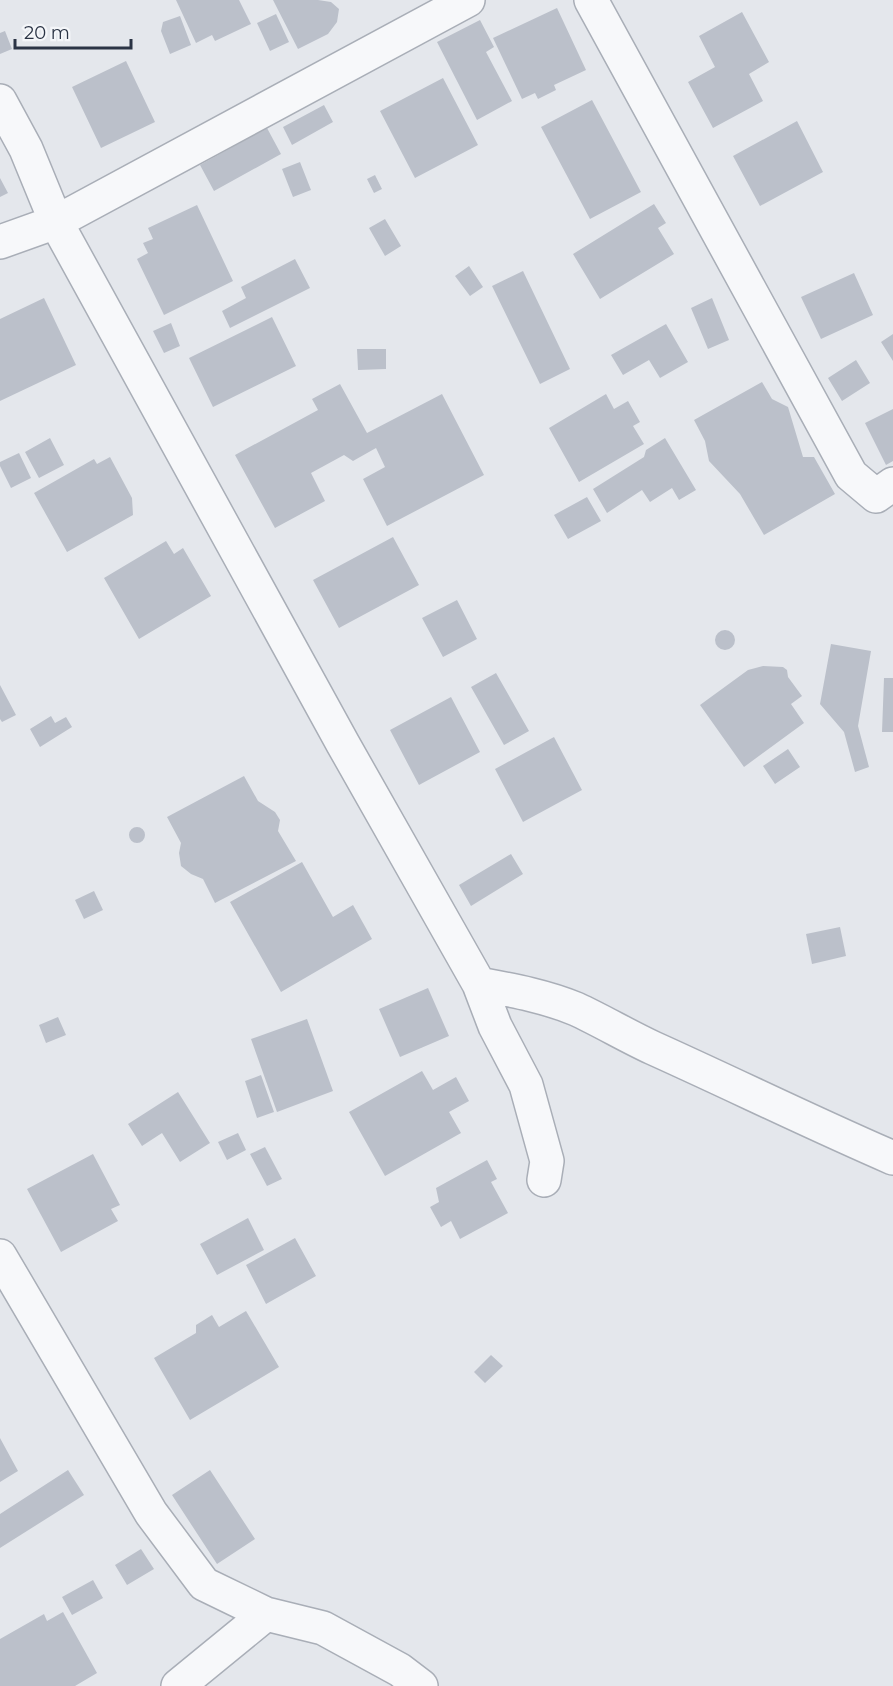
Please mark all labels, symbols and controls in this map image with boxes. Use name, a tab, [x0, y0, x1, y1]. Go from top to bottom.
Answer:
scale bar	[15, 12, 130, 50]
text: 20 m	[24, 22, 70, 44]

